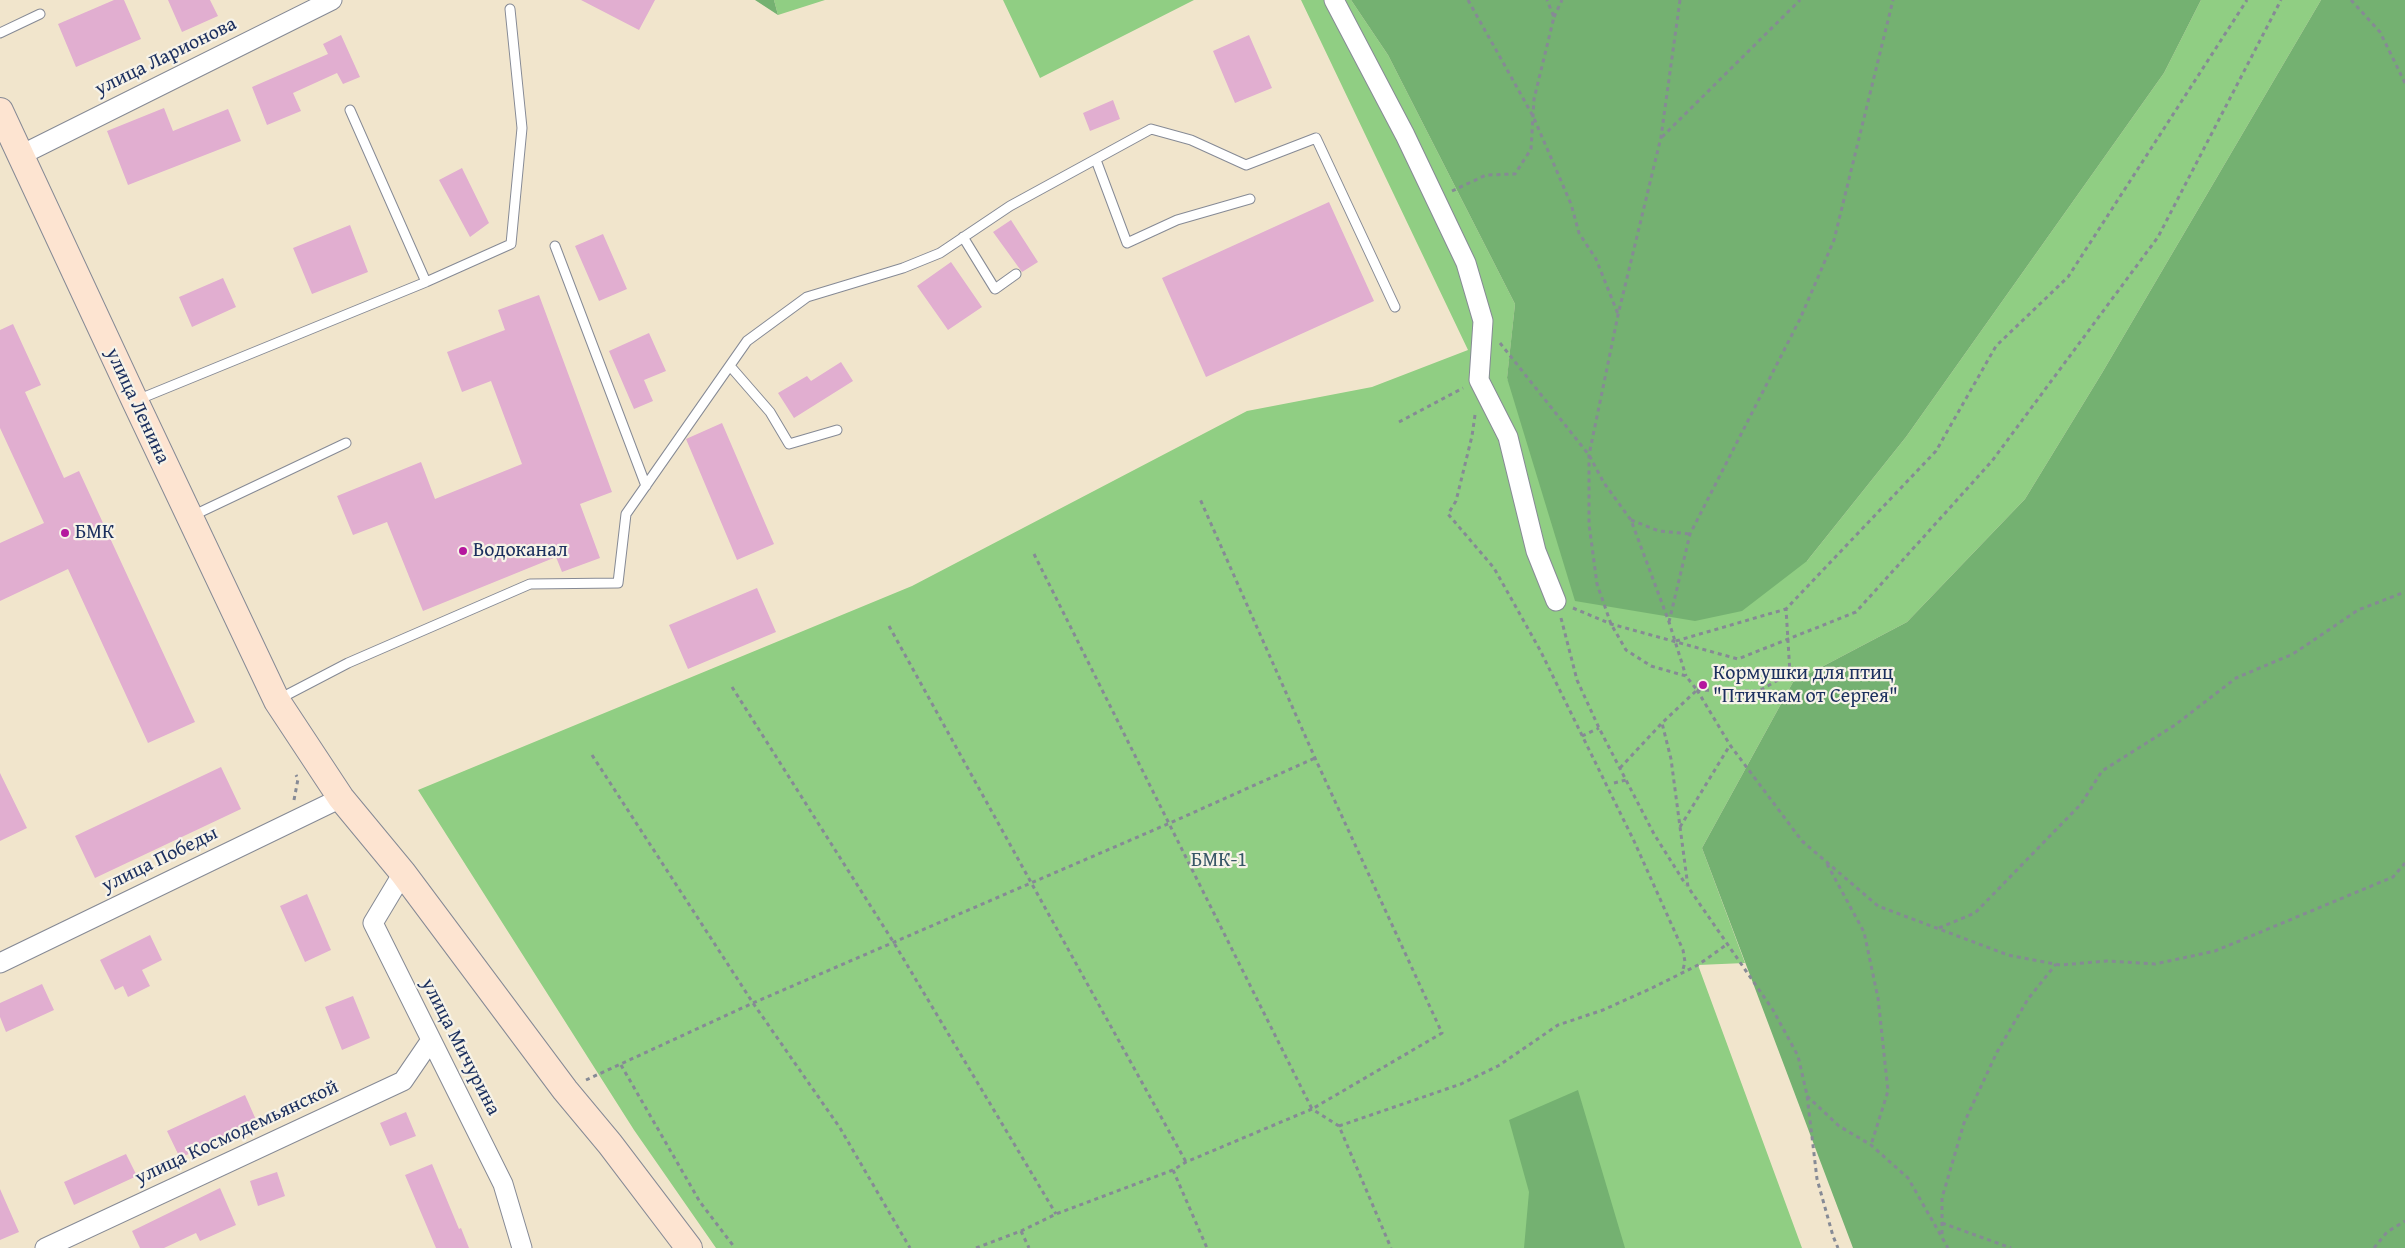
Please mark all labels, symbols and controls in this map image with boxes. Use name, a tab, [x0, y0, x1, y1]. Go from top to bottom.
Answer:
street label: улица Ларионова	[91, 12, 241, 102]
street label: улица Ленина	[100, 344, 174, 468]
place label: БМК	[75, 521, 114, 545]
marker: БМК	[59, 527, 71, 539]
place label: Водоканал	[473, 539, 568, 563]
marker: Водоканал	[457, 545, 469, 557]
place label: Кормушки для птиц "Птичкам от Сергея"	[1713, 662, 1898, 709]
marker: Кормушки для птиц "Птичкам от Сергея"	[1697, 679, 1709, 691]
street label: улица Победы	[98, 822, 222, 898]
park label: БМК-1	[1191, 849, 1247, 873]
street label: улица Мичурина	[415, 974, 505, 1120]
street label: улица Космодемьянской	[132, 1075, 342, 1191]

